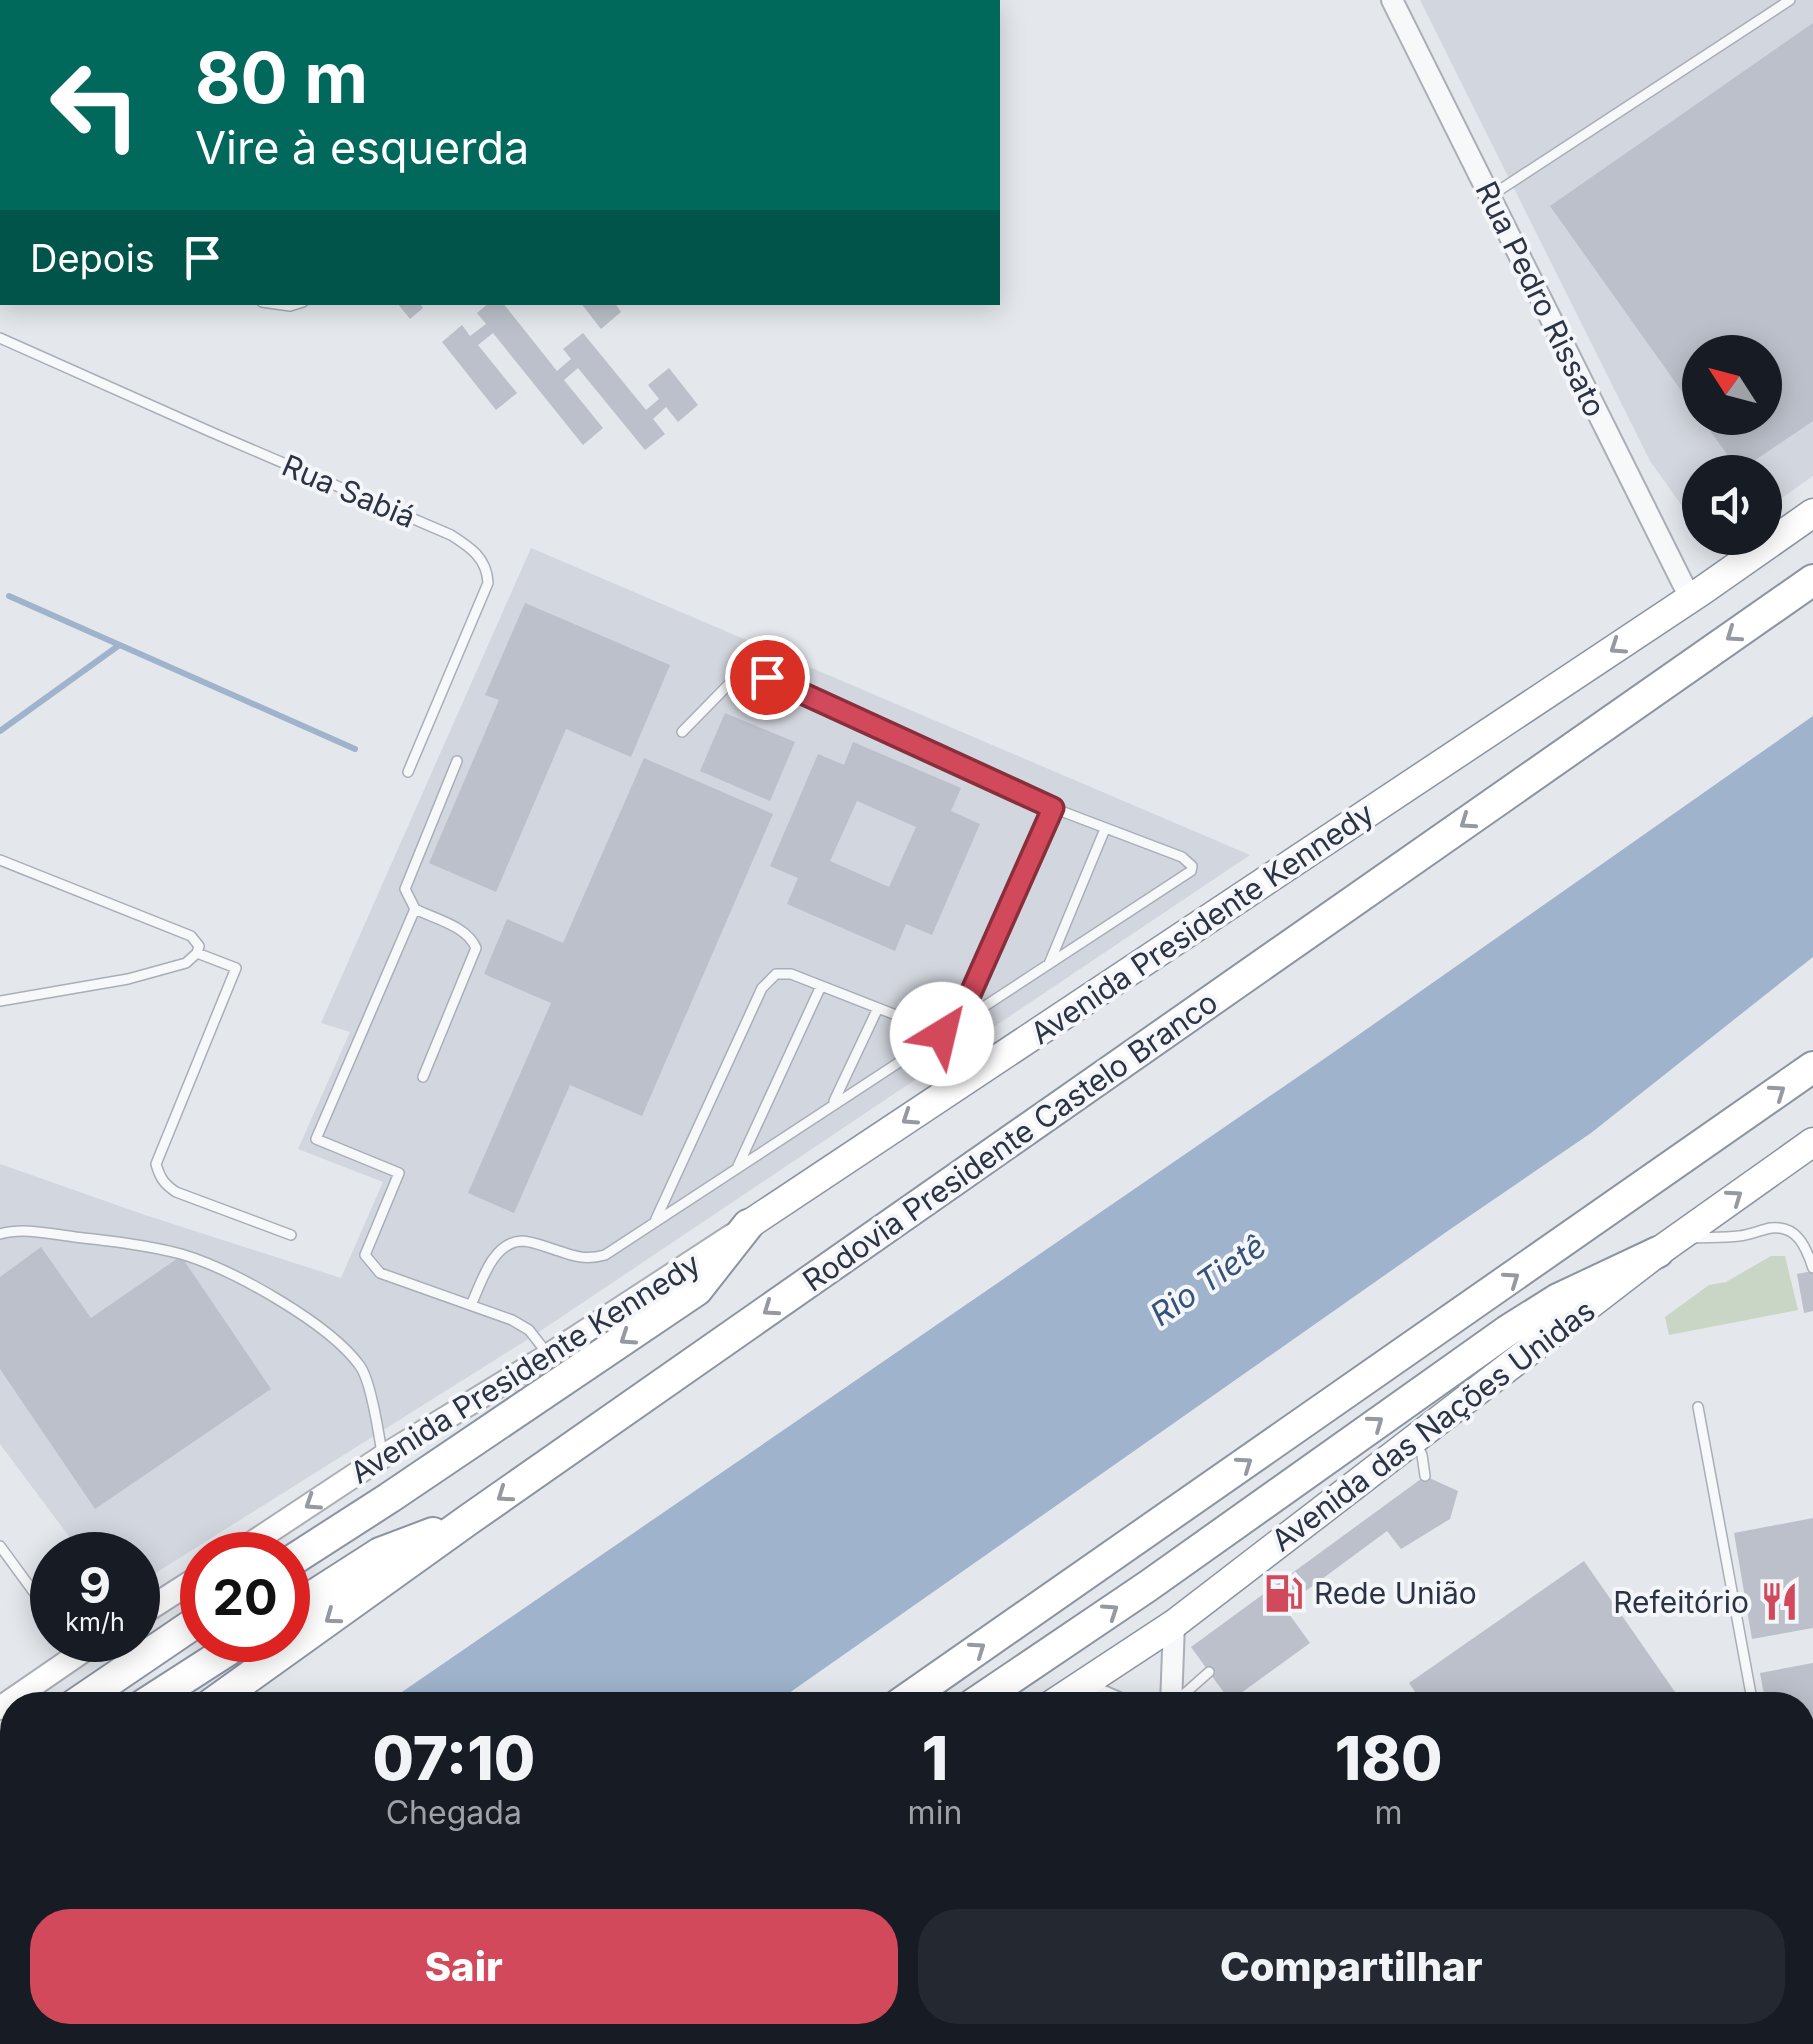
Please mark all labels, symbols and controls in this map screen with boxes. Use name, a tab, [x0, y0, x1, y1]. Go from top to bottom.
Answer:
text: 80 m	[195, 35, 368, 120]
icon: left	[30, 40, 160, 170]
text: Vire à esquerda	[195, 120, 529, 175]
street label: Rua Pedro Rissato	[1468, 176, 1614, 422]
icon: arrive	[175, 230, 230, 285]
text: Depois	[30, 235, 155, 281]
north arrow	[1682, 335, 1782, 435]
map controls	[1682, 335, 1782, 555]
street label: Rua Sabiá	[277, 447, 421, 535]
button: sound	[1682, 455, 1782, 555]
one-way arrow	[1726, 623, 1744, 641]
pin	[725, 635, 810, 720]
one-way arrow	[1609, 635, 1628, 653]
icon: arrive	[740, 650, 795, 705]
street label: Avenida Presidente Kennedy	[1024, 795, 1380, 1051]
one-way arrow	[1459, 810, 1478, 828]
position arrow	[890, 982, 994, 1086]
street label: Rodovia Presidente Castelo Branco	[796, 984, 1224, 1298]
one-way arrow	[1767, 1086, 1785, 1104]
one-way arrow	[902, 1105, 920, 1124]
one-way arrow	[1724, 1191, 1743, 1209]
water label: Rio Tietê	[1143, 1226, 1273, 1334]
street label: Avenida Presidente Kennedy	[344, 1245, 707, 1491]
one-way arrow	[1501, 1273, 1519, 1291]
street label: Avenida das Nações Unidas	[1264, 1292, 1602, 1558]
one-way arrow	[763, 1297, 781, 1315]
one-way arrow	[620, 1326, 639, 1344]
one-way arrow	[1365, 1417, 1383, 1435]
one-way arrow	[1234, 1458, 1253, 1476]
one-way arrow	[496, 1483, 515, 1501]
one-way arrow	[305, 1491, 323, 1510]
speed limit sign: 20	[180, 1532, 310, 1662]
text: 9	[79, 1555, 111, 1615]
fuel station icon: Rede União	[1263, 1572, 1305, 1614]
place label: Rede União	[1314, 1575, 1477, 1611]
restaurant icon: Refeitório	[1758, 1581, 1800, 1623]
place label: Refeitório	[1613, 1584, 1749, 1620]
one-way arrow	[1099, 1605, 1118, 1623]
one-way arrow	[325, 1606, 343, 1623]
text: km/h	[65, 1607, 125, 1637]
one-way arrow	[967, 1643, 985, 1661]
text: 07:10	[372, 1722, 535, 1794]
text: 1	[922, 1722, 948, 1794]
text: 180	[1335, 1722, 1443, 1794]
text: Chegada	[386, 1793, 522, 1832]
text: min	[908, 1793, 962, 1832]
text: m	[1375, 1793, 1403, 1832]
button: Sair	[30, 1909, 898, 2024]
button: Compartilhar	[918, 1909, 1785, 2024]

